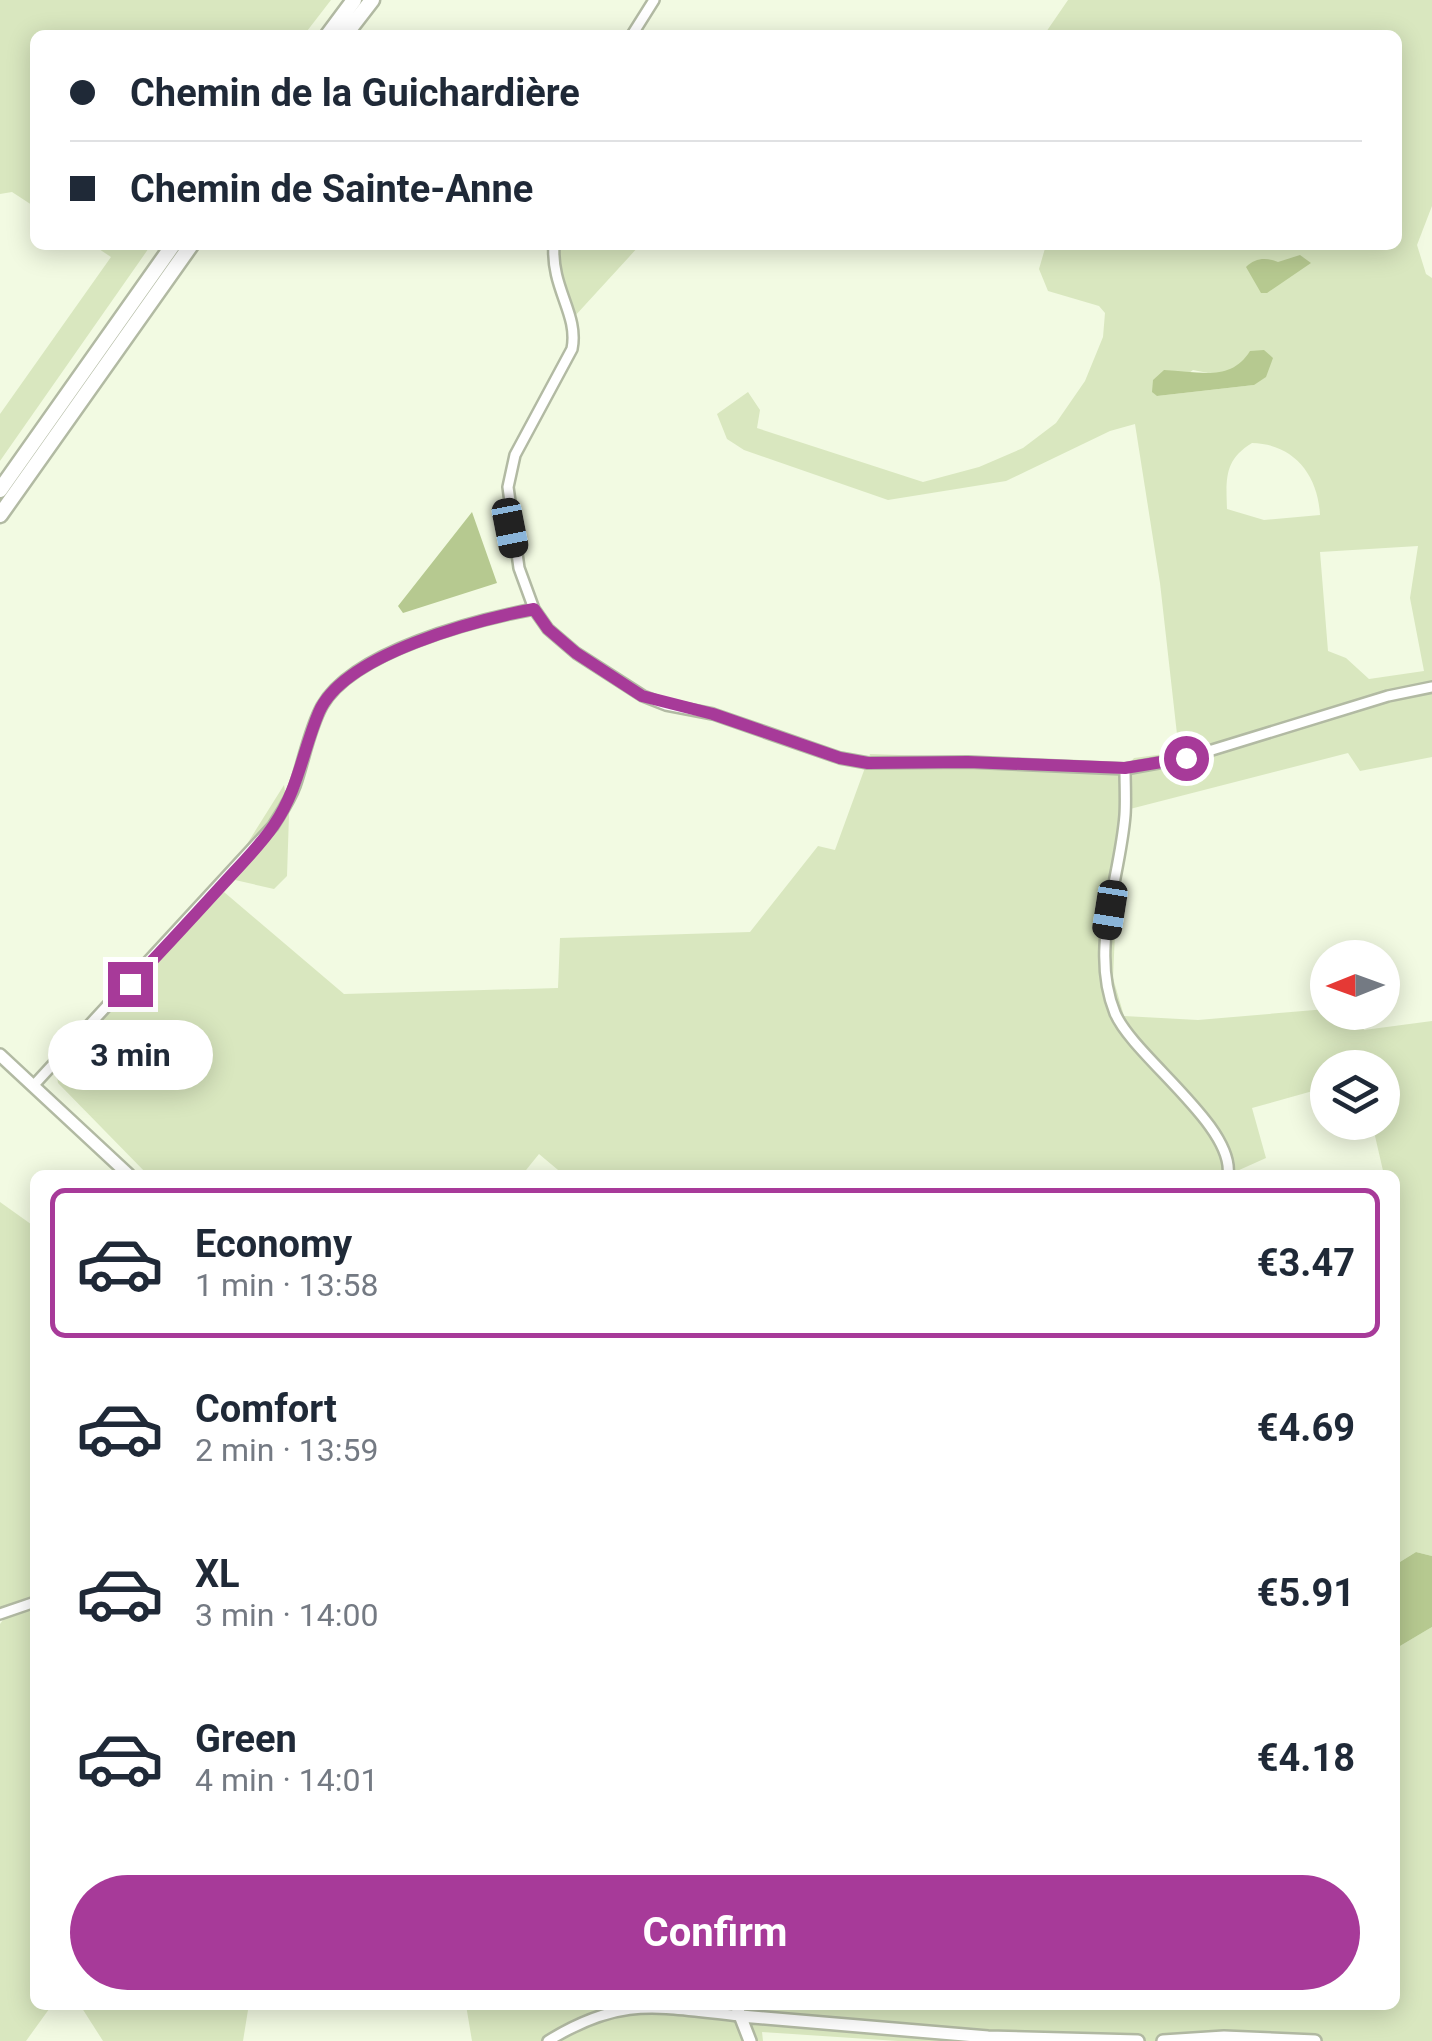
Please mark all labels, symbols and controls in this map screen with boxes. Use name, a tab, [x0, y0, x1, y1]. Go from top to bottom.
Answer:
text: Chemin de la Guichardière	[130, 71, 580, 115]
text: Chemin de Sainte-Anne	[130, 167, 533, 211]
car	[490, 496, 530, 560]
route start	[1164, 736, 1209, 781]
car	[1090, 878, 1130, 942]
north arrow	[1310, 940, 1400, 1030]
map controls	[1310, 940, 1400, 1140]
route end	[108, 962, 153, 1007]
callout: 3 min	[48, 1019, 212, 1089]
text: 3 min	[90, 1036, 171, 1074]
button: layers	[1310, 1050, 1400, 1140]
icon: car	[75, 1218, 165, 1308]
text: Economy	[195, 1222, 352, 1266]
text: €3.47	[1257, 1241, 1355, 1285]
text: 1 min · 13:58	[195, 1266, 378, 1304]
icon: car	[75, 1383, 165, 1473]
text: Comfort	[195, 1387, 337, 1431]
text: €4.69	[1257, 1406, 1355, 1450]
text: 2 min · 13:59	[195, 1431, 378, 1469]
icon: car	[75, 1548, 165, 1638]
text: XL	[195, 1552, 240, 1596]
text: €5.91	[1257, 1571, 1355, 1615]
text: 3 min · 14:00	[195, 1596, 378, 1634]
icon: car	[75, 1713, 165, 1803]
text: Green	[195, 1717, 297, 1761]
text: €4.18	[1257, 1736, 1355, 1780]
text: 4 min · 14:01	[195, 1761, 378, 1799]
button: Confirm	[70, 1875, 1360, 1990]

